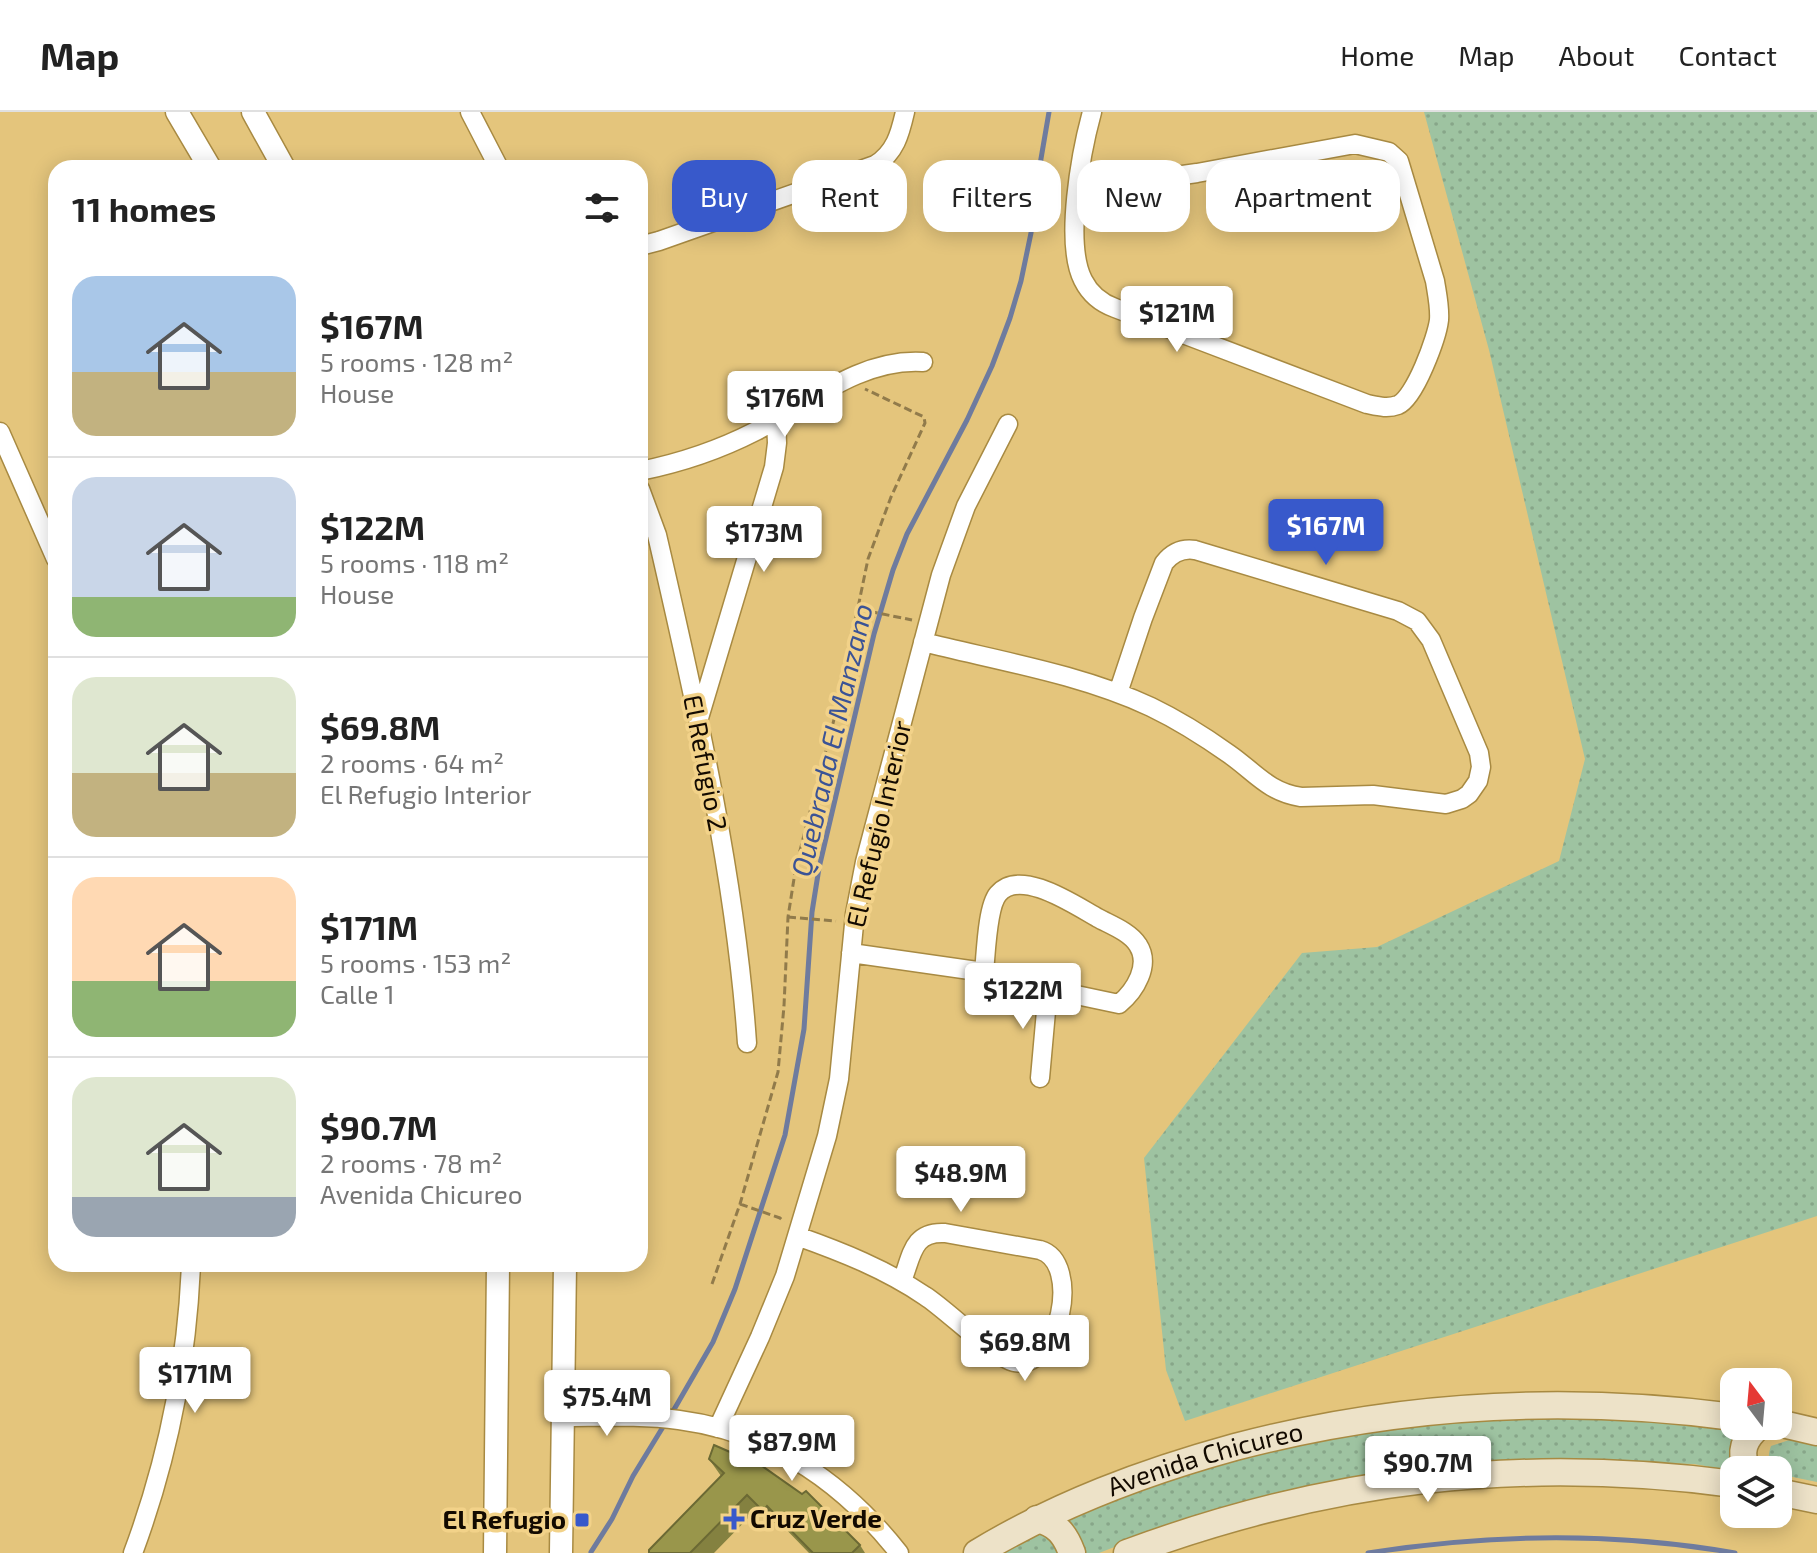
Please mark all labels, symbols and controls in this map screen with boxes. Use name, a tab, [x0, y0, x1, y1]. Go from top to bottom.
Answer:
text: Map	[40, 32, 119, 78]
text: Home	[1340, 38, 1414, 72]
text: Map	[1458, 38, 1515, 72]
text: About	[1559, 38, 1634, 72]
text: Contact	[1678, 38, 1777, 72]
chip: Buy	[672, 160, 776, 232]
chip: Rent	[792, 160, 907, 232]
chip: Filters	[923, 160, 1061, 232]
chip: New	[1077, 160, 1190, 232]
chip: Apartment	[1206, 160, 1400, 232]
icon: filters	[580, 186, 624, 230]
text: 11 homes	[72, 188, 216, 229]
pin: $121M	[1121, 286, 1233, 354]
text: $121M	[1139, 296, 1215, 327]
text: $167M	[320, 305, 424, 346]
icon: home	[136, 308, 232, 404]
text: 5 rooms · 128 m²	[320, 346, 513, 377]
pin: $176M	[729, 371, 841, 439]
text: House	[320, 377, 394, 408]
text: $176M	[745, 381, 825, 412]
pin: $167M	[1270, 499, 1382, 567]
text: $122M	[320, 506, 425, 547]
pin: $173M	[708, 506, 820, 574]
icon: home	[136, 509, 232, 605]
text: $167M	[1286, 509, 1366, 540]
text: $173M	[725, 516, 803, 547]
text: 5 rooms · 118 m²	[320, 547, 509, 578]
text: House	[320, 578, 394, 609]
water label: Quebrada El Manzano	[783, 600, 879, 880]
street label: El Refugio 2	[678, 692, 735, 833]
text: $69.8M	[320, 706, 440, 747]
icon: home	[136, 709, 232, 805]
street label: El Refugio Interior	[839, 717, 916, 930]
text: 2 rooms · 64 m²	[320, 747, 504, 778]
text: El Refugio Interior	[320, 778, 531, 809]
text: $171M	[320, 906, 418, 947]
icon: home	[136, 909, 232, 1005]
text: 5 rooms · 153 m²	[320, 947, 511, 978]
pin: $122M	[967, 963, 1079, 1031]
text: $122M	[983, 973, 1063, 1004]
text: Calle 1	[320, 978, 395, 1009]
text: $90.7M	[320, 1106, 438, 1147]
icon: home	[136, 1109, 232, 1205]
pin: $48.9M	[896, 1146, 1026, 1214]
text: 2 rooms · 78 m²	[320, 1147, 502, 1178]
text: $48.9M	[914, 1156, 1008, 1187]
text: Avenida Chicureo	[320, 1178, 523, 1209]
pin: $69.8M	[960, 1315, 1090, 1383]
text: $69.8M	[979, 1325, 1071, 1356]
pin: $171M	[139, 1347, 251, 1415]
text: $171M	[157, 1357, 233, 1388]
north arrow	[1720, 1368, 1792, 1440]
map controls	[1720, 1368, 1792, 1528]
pin: $75.4M	[542, 1370, 672, 1438]
text: $75.4M	[562, 1380, 652, 1411]
pin: $87.9M	[727, 1415, 857, 1483]
street label: Avenida Chicureo	[1102, 1415, 1306, 1502]
text: $87.9M	[747, 1425, 837, 1456]
pin: $90.7M	[1363, 1436, 1493, 1504]
text: $90.7M	[1383, 1446, 1473, 1477]
button: layers	[1720, 1456, 1792, 1528]
place label: Cruz Verde	[750, 1502, 882, 1533]
place label: El Refugio	[443, 1503, 566, 1534]
marker: Cruz Verde	[725, 1510, 743, 1528]
marker: El Refugio	[573, 1511, 591, 1529]

